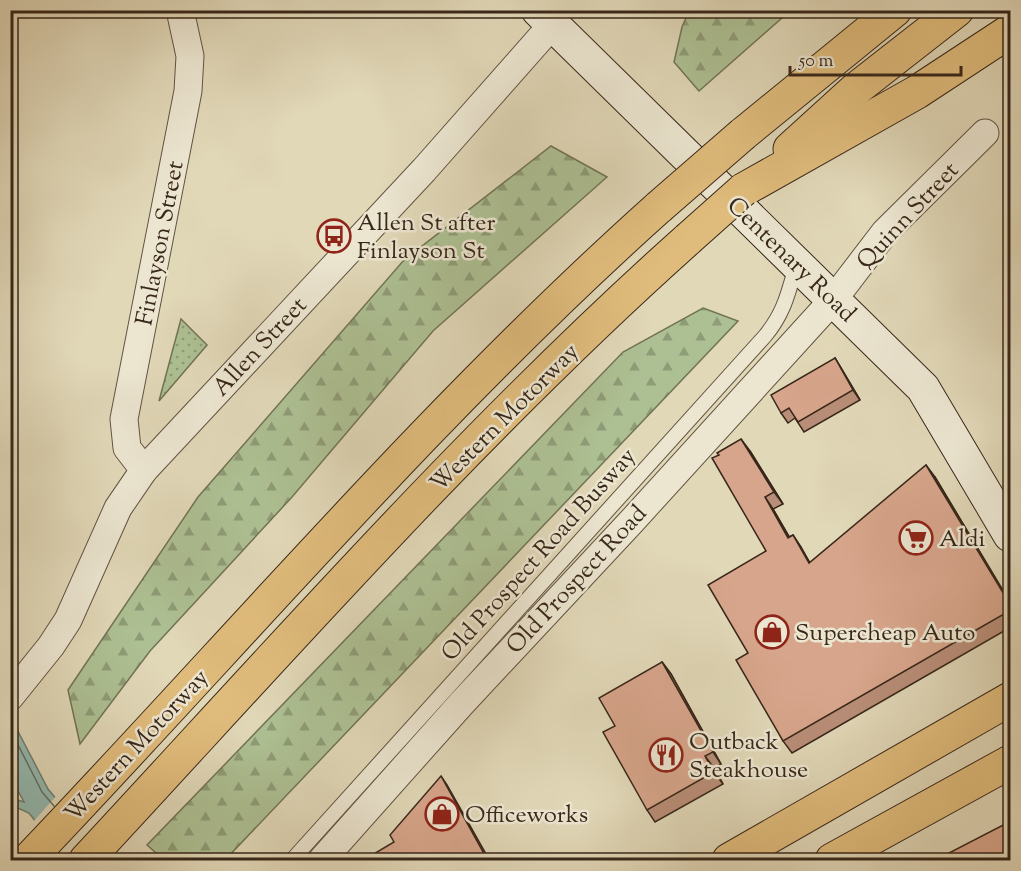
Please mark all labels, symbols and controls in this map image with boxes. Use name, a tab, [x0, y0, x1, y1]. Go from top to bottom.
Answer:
scale bar	[790, 39, 961, 77]
text: 50 m	[798, 49, 834, 75]
street label: Quinn Street	[850, 155, 967, 278]
street label: Finlayson Street	[128, 158, 194, 329]
street label: Centenary Road	[718, 190, 863, 331]
place label: Allen St after Finlayson St	[357, 207, 495, 269]
bus stop icon: Allen St after Finlayson St	[316, 218, 352, 254]
street label: Allen Street	[205, 290, 316, 405]
street label: Western Motorway	[423, 336, 588, 501]
street label: Old Prospect Road Busway	[435, 441, 641, 667]
street label: Old Prospect Road	[500, 499, 652, 659]
supermarket icon: Aldi	[898, 520, 934, 556]
place label: Aldi	[939, 523, 986, 557]
shop icon: Supercheap Auto	[754, 614, 790, 650]
place label: Supercheap Auto	[795, 617, 975, 651]
street label: Western Motorway	[57, 662, 218, 830]
place label: Outback Steakhouse	[689, 726, 808, 788]
restaurant icon: Outback Steakhouse	[648, 737, 684, 773]
shop icon: Officeworks	[424, 796, 460, 832]
place label: Officeworks	[465, 799, 588, 833]

